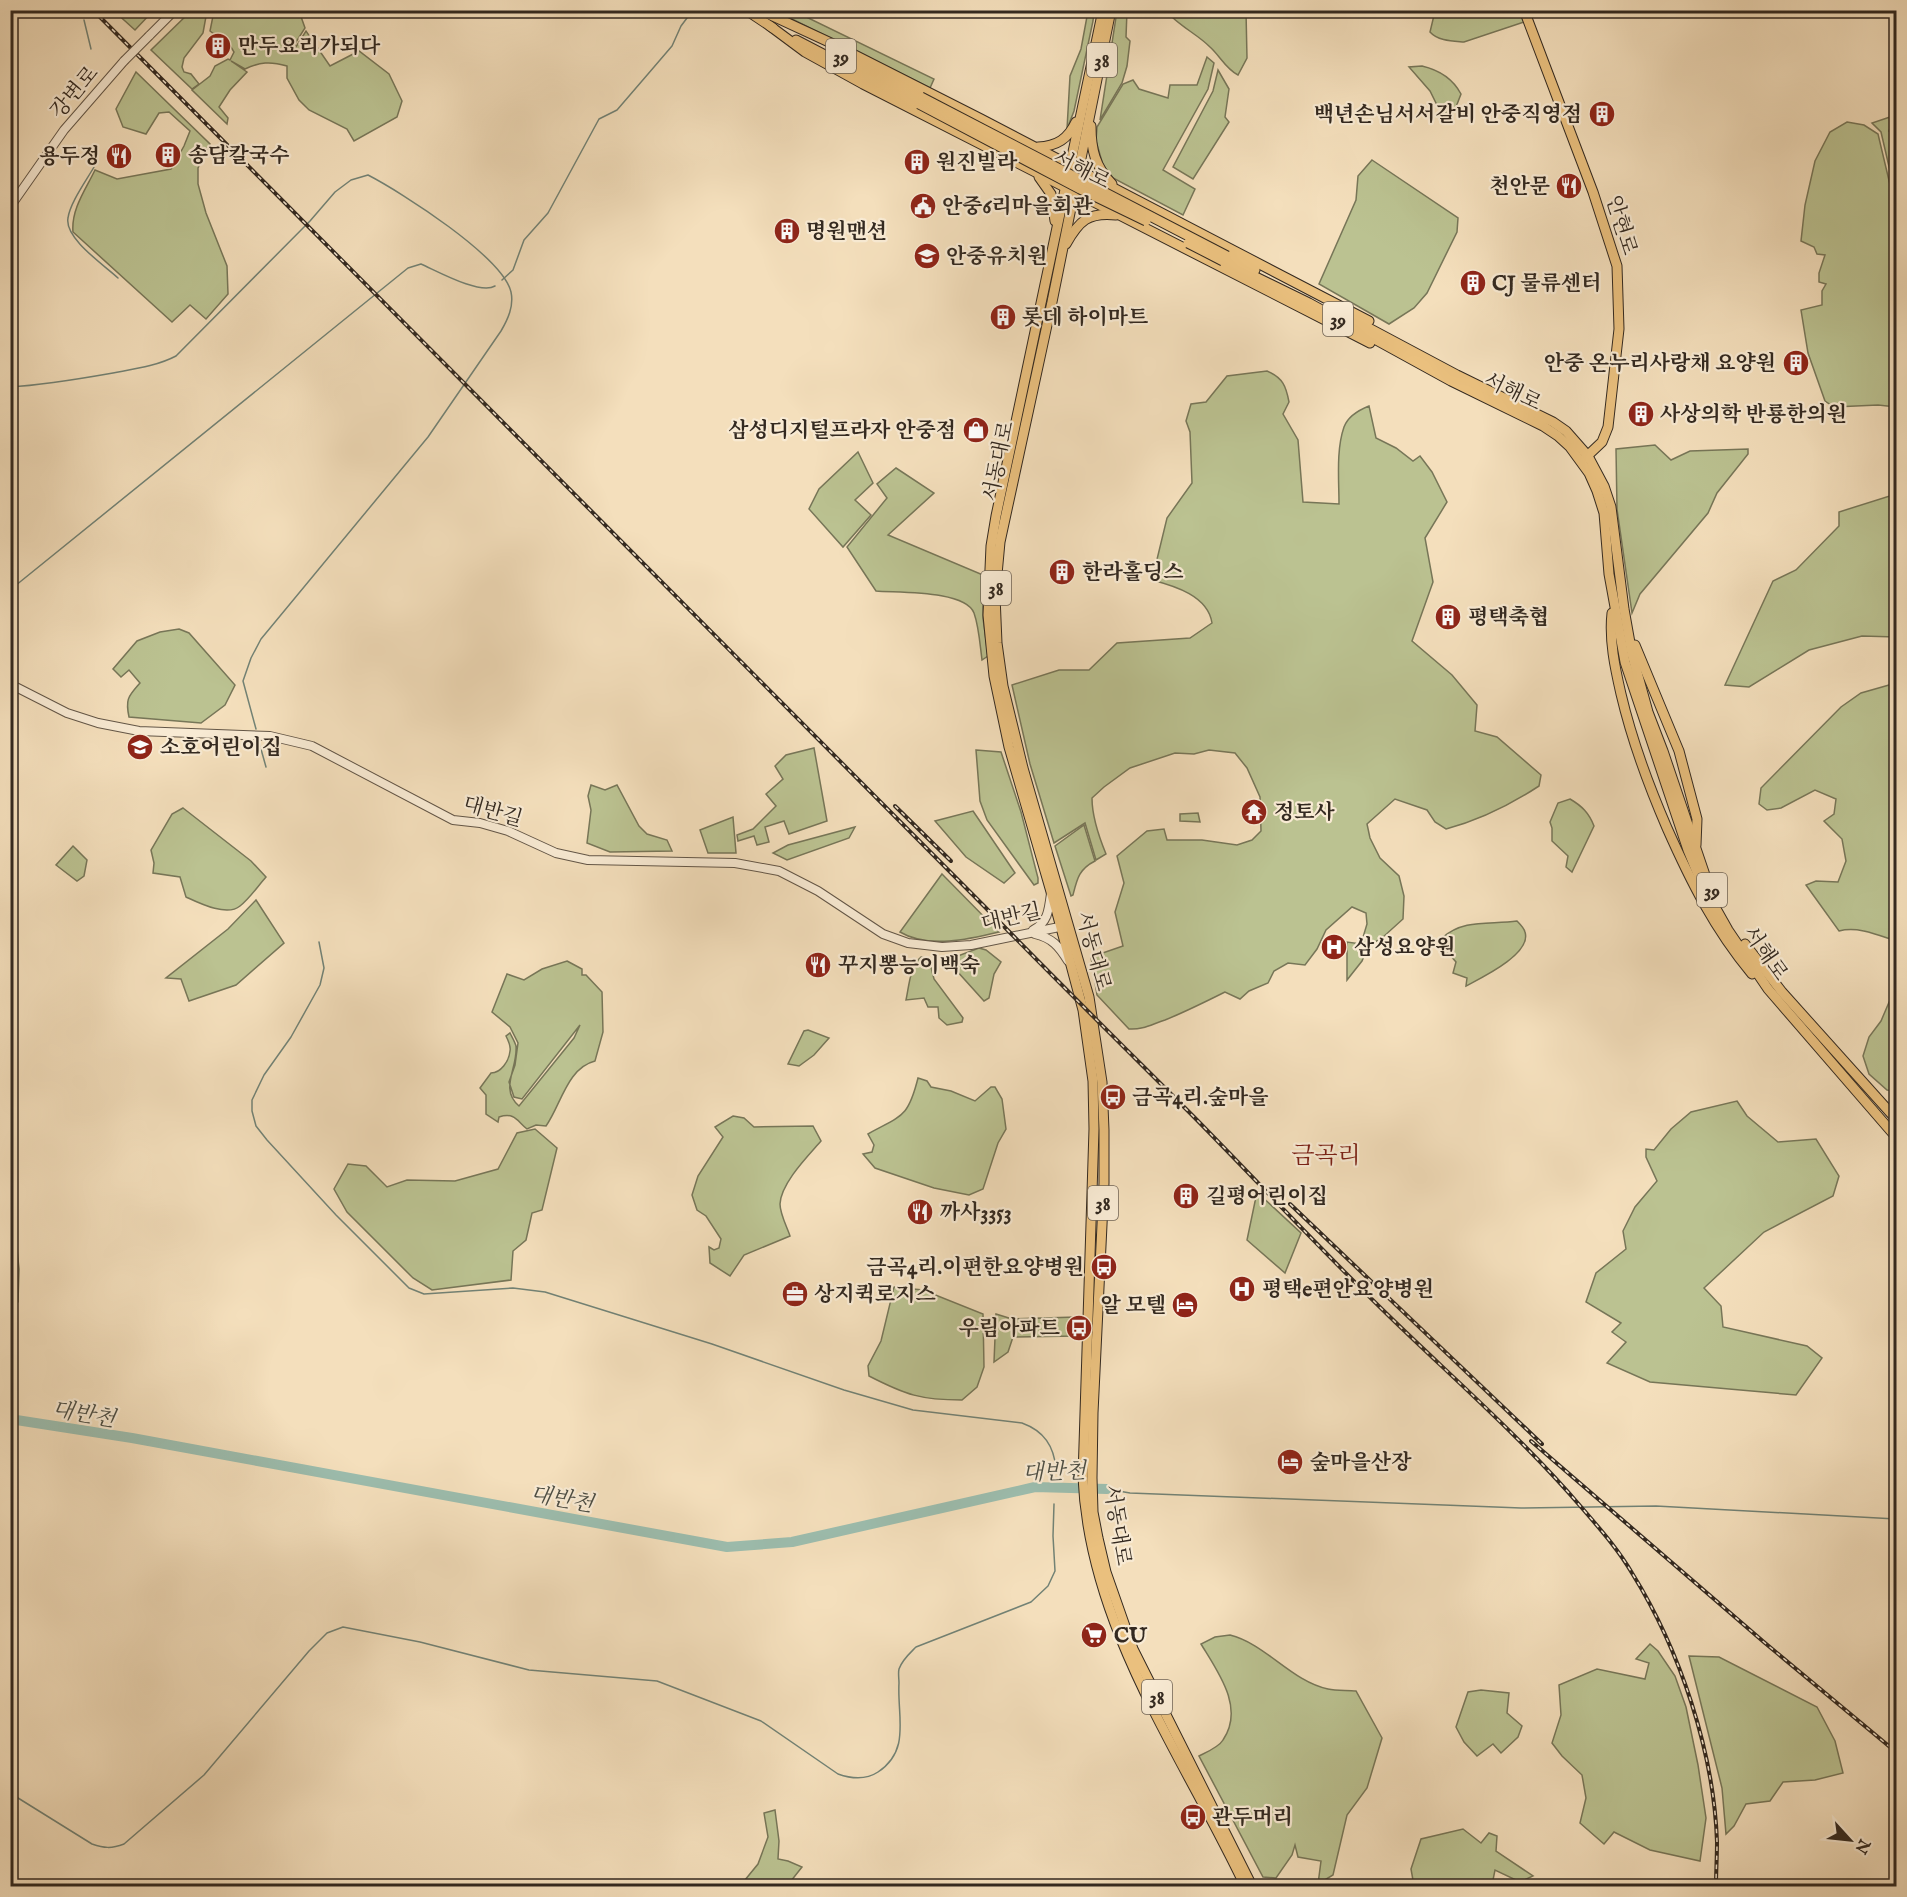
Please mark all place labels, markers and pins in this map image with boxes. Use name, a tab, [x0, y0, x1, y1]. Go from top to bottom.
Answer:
building icon: 만두요리가되다	[203, 31, 233, 61]
place label: 만두요리가되다	[238, 34, 381, 61]
building icon: 백년손님서서갈비 안중직영점	[1587, 99, 1617, 129]
place label: 백년손님서서갈비 안중직영점	[1314, 102, 1582, 129]
building icon: 송담칼국수	[153, 140, 183, 170]
restaurant icon: 용두정	[104, 141, 134, 171]
place label: 송담칼국수	[188, 143, 289, 170]
place label: 용두정	[39, 144, 100, 171]
building icon: 원진빌라	[902, 147, 932, 177]
place label: 원진빌라	[936, 150, 1018, 177]
restaurant icon: 천안문	[1554, 171, 1584, 201]
place label: 천안문	[1489, 174, 1550, 201]
public building icon: 안중6리마을회관	[908, 191, 938, 221]
place label: 안중6리마을회관	[942, 194, 1094, 221]
building icon: 명원맨션	[772, 216, 802, 246]
place label: 명원맨션	[806, 219, 887, 246]
school or university icon: 안중유치원	[912, 241, 942, 271]
place label: 안중유치원	[946, 244, 1047, 271]
building icon: CJ 물류센터	[1458, 268, 1488, 298]
place label: CJ 물류센터	[1492, 271, 1601, 298]
building icon: 롯데 하이마트	[988, 302, 1018, 332]
place label: 롯데 하이마트	[1022, 305, 1148, 332]
building icon: 안중 온누리사랑채 요양원	[1781, 348, 1811, 378]
place label: 안중 온누리사랑채 요양원	[1544, 351, 1776, 378]
building icon: 사상의학 반룡한의원	[1626, 399, 1656, 429]
place label: 사상의학 반룡한의원	[1660, 402, 1847, 429]
shop icon: 삼성디지털프라자 안중점	[961, 415, 991, 445]
place label: 삼성디지털프라자 안중점	[728, 418, 956, 445]
building icon: 한라홀딩스	[1047, 557, 1077, 587]
place label: 한라홀딩스	[1082, 560, 1183, 587]
building icon: 평택축협	[1433, 602, 1463, 632]
place label: 평택축협	[1468, 605, 1549, 632]
school or university icon: 소호어린이집	[125, 732, 155, 762]
place label: 소호어린이집	[160, 735, 282, 762]
temple icon: 정토사	[1239, 797, 1269, 827]
place label: 정토사	[1274, 800, 1336, 827]
hospital icon: 삼성요양원	[1319, 932, 1349, 962]
place label: 삼성요양원	[1354, 935, 1455, 962]
restaurant icon: 꾸지뽕능이백숙	[803, 950, 833, 980]
place label: 꾸지뽕능이백숙	[838, 953, 981, 980]
bus stop icon: 금곡4리.숲마을	[1098, 1082, 1128, 1112]
place label: 금곡4리.숲마을	[1132, 1085, 1269, 1112]
building icon: 길평어린이집	[1171, 1181, 1201, 1211]
place label: 길평어린이집	[1206, 1184, 1328, 1211]
restaurant icon: 까사3353	[905, 1197, 935, 1227]
place label: 까사3353	[940, 1200, 1012, 1227]
bus stop icon: 금곡4리.이편한요양병원	[1089, 1252, 1119, 1282]
place label: 금곡4리.이편한요양병원	[866, 1255, 1084, 1282]
hospital icon: 평택e편안요양병원	[1227, 1274, 1257, 1304]
place label: 평택e편안요양병원	[1262, 1277, 1434, 1304]
office icon: 상지퀵로지스	[780, 1279, 810, 1309]
place label: 상지퀵로지스	[814, 1282, 936, 1309]
hotel icon: 알 모텔	[1170, 1290, 1200, 1320]
place label: 알 모텔	[1101, 1293, 1166, 1320]
bus stop icon: 우림아파트	[1064, 1313, 1094, 1343]
place label: 우림아파트	[959, 1316, 1060, 1343]
hotel icon: 숲마을산장	[1275, 1447, 1305, 1477]
place label: 숲마을산장	[1310, 1450, 1412, 1477]
supermarket icon: CU	[1079, 1620, 1109, 1650]
place label: CU	[1114, 1623, 1148, 1650]
bus stop icon: 관두머리	[1178, 1802, 1208, 1832]
place label: 관두머리	[1212, 1805, 1293, 1832]

